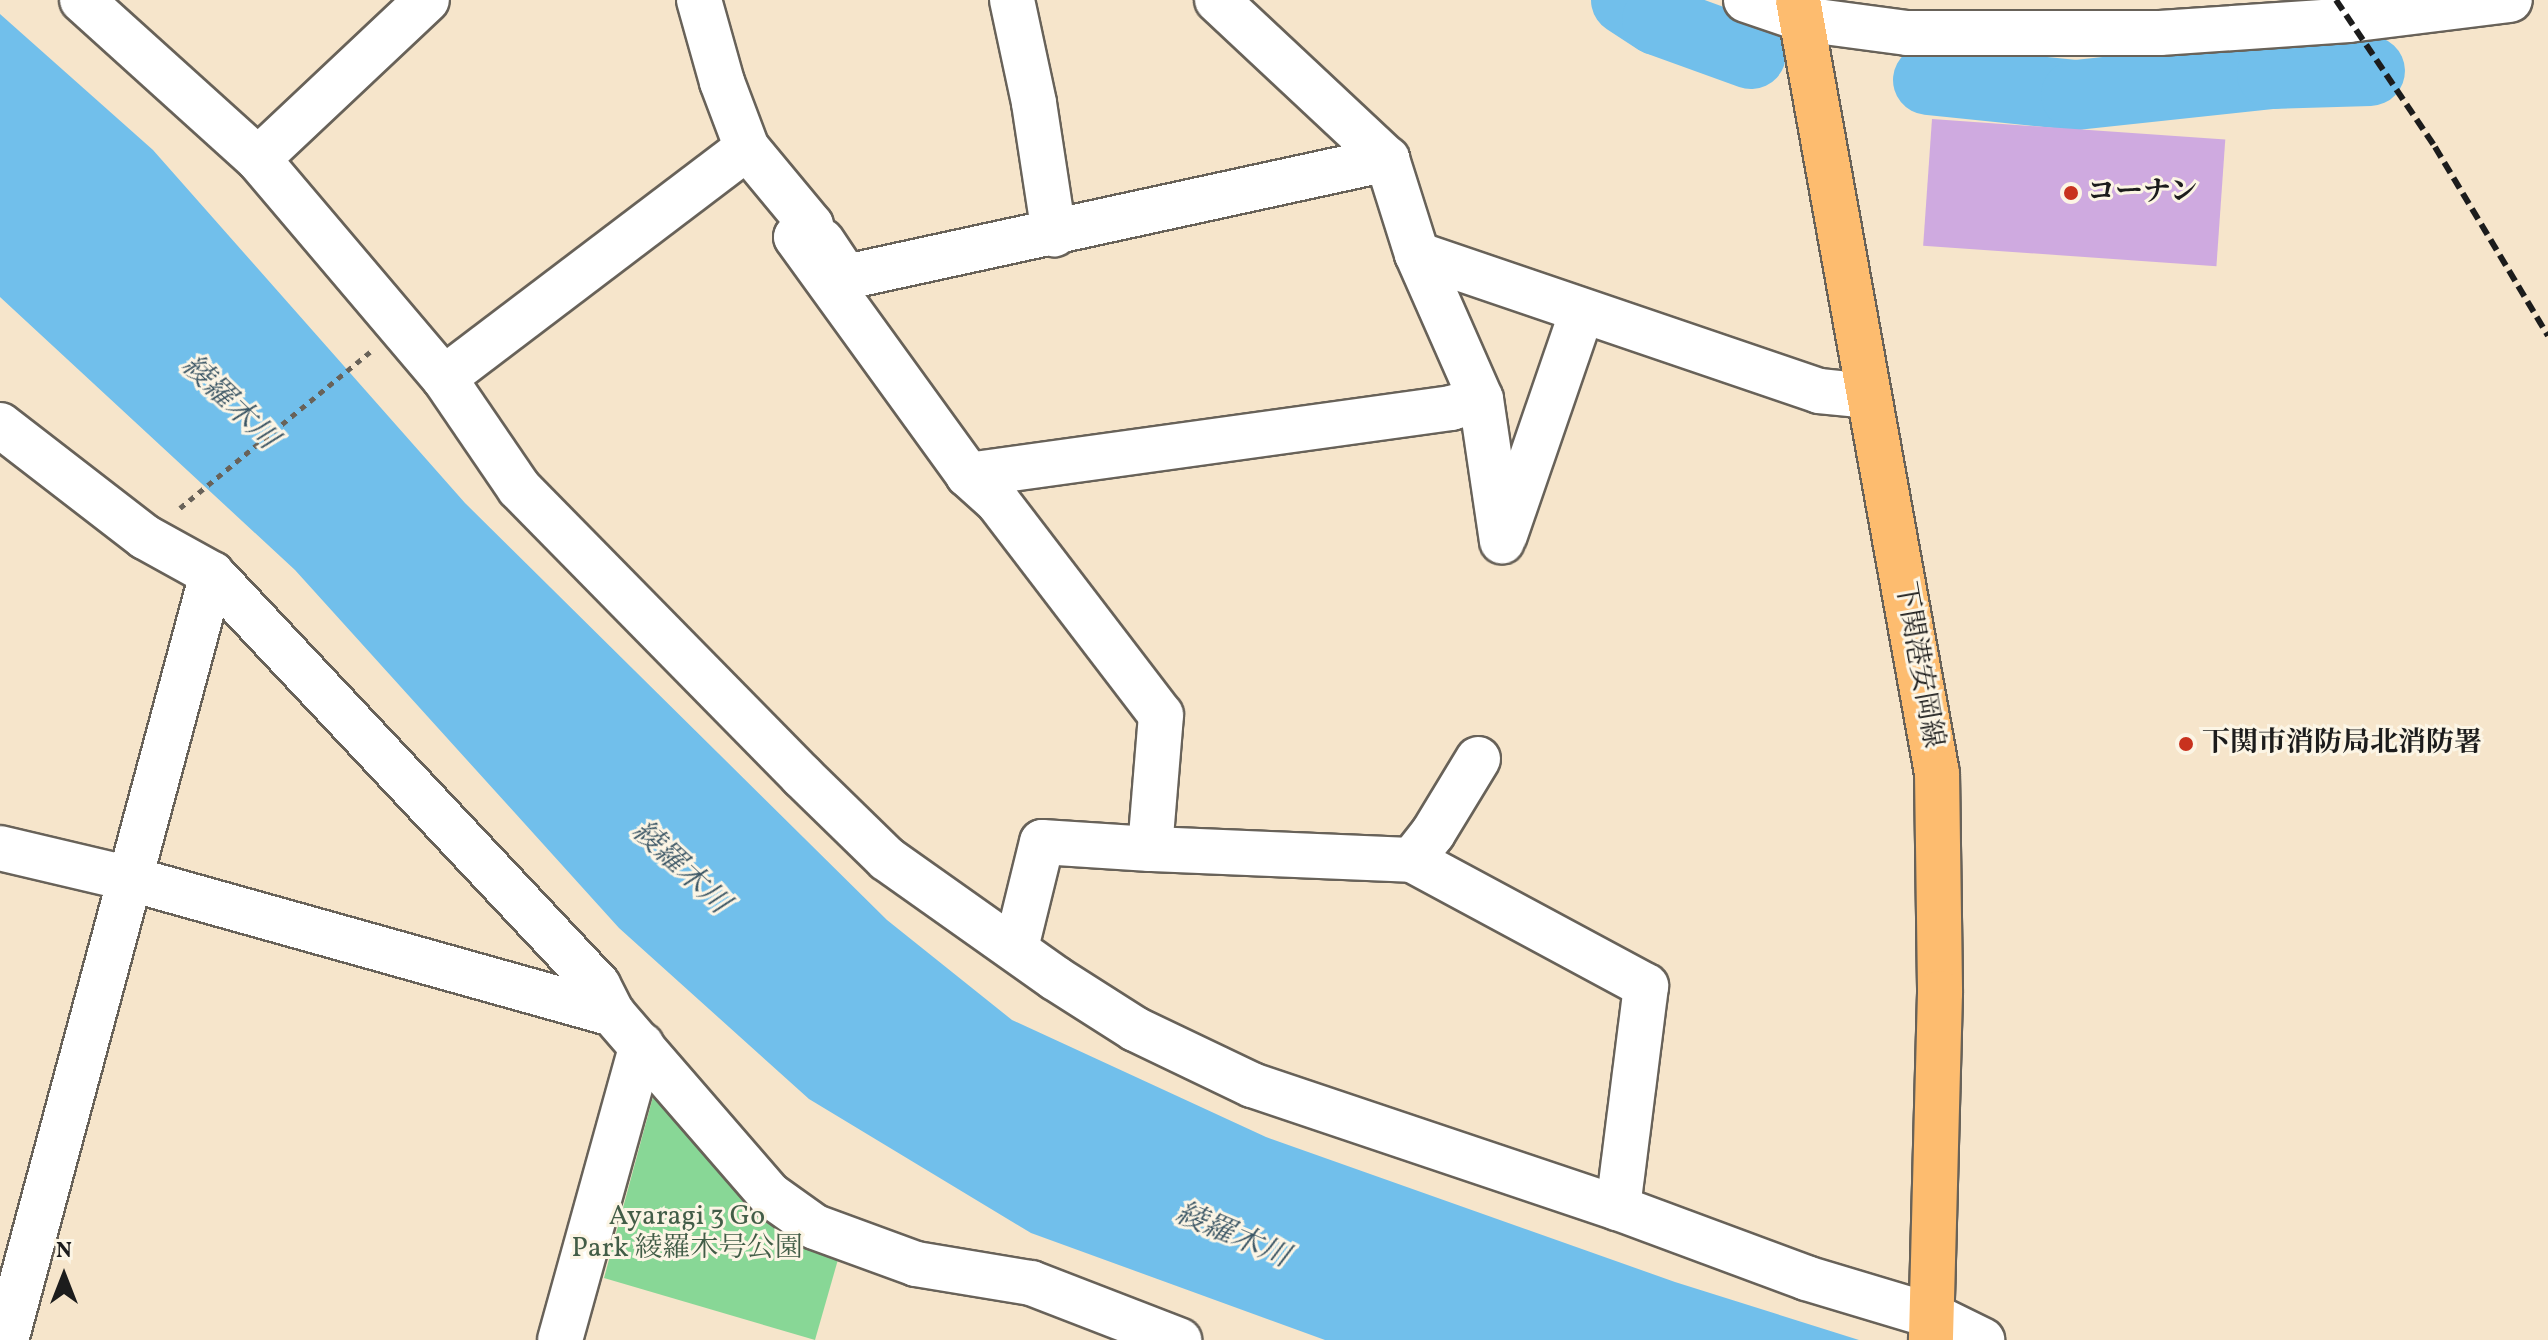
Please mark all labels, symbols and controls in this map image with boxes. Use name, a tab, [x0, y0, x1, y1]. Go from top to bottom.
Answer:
place label: コーナン	[2087, 176, 2199, 210]
marker: コーナン	[2062, 184, 2080, 202]
water label: 綾羅木川	[173, 348, 285, 458]
street label: 下関港安岡線	[1887, 579, 1949, 751]
place label: 下関市消防局北消防署	[2202, 727, 2482, 761]
marker: 下関市消防局北消防署	[2177, 735, 2195, 753]
water label: 綾羅木川	[624, 814, 736, 922]
water label: 綾羅木川	[1170, 1196, 1294, 1276]
park label: Ayaragi 3 Go Park 綾羅木号公園	[572, 1200, 802, 1266]
north arrow	[24, 1236, 104, 1316]
text: N	[56, 1236, 72, 1267]

